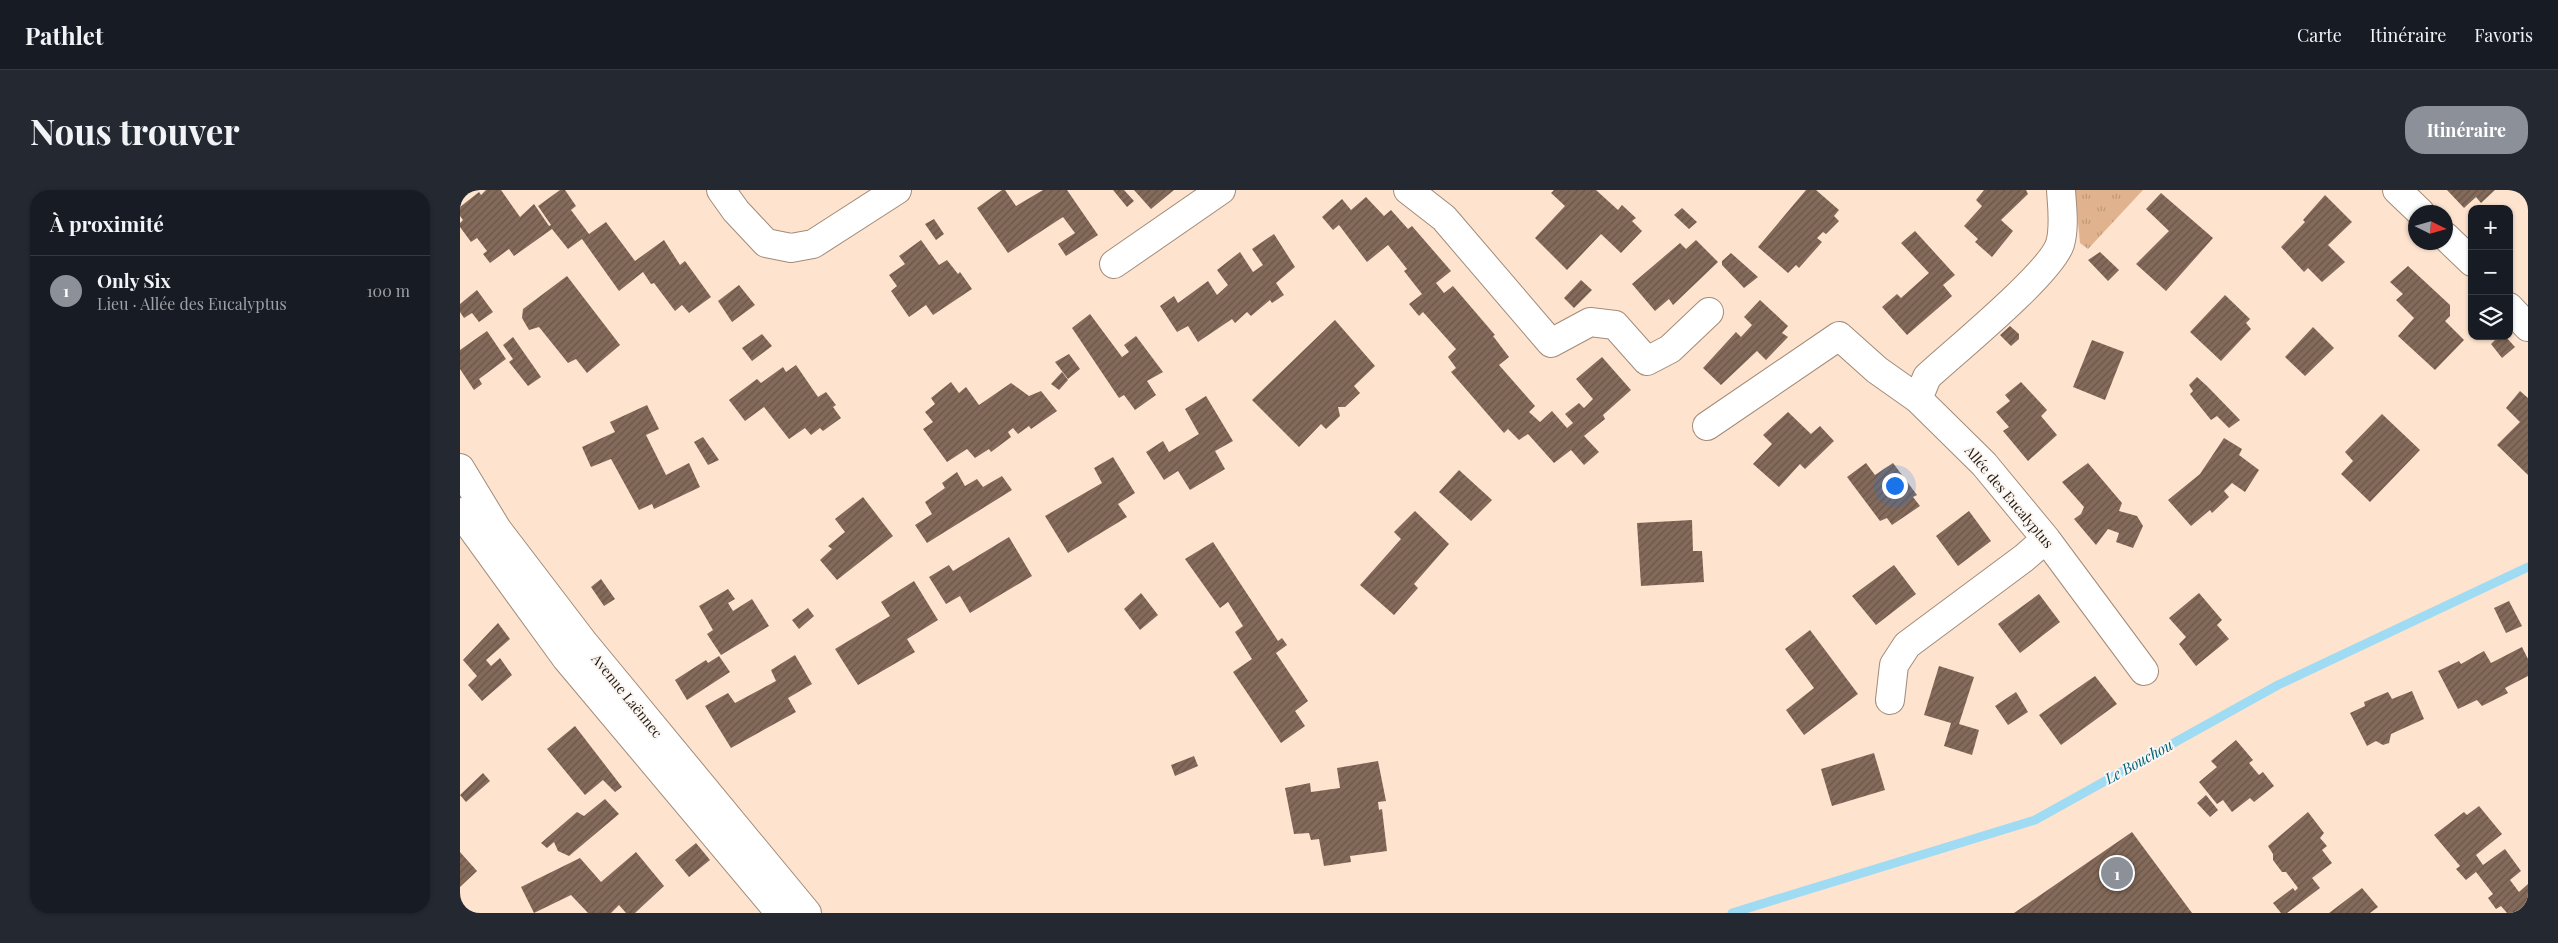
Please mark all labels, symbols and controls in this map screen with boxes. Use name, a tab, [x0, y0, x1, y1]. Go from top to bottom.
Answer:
text: Pathlet	[25, 19, 103, 51]
text: Carte	[2297, 23, 2342, 47]
text: Itinéraire	[2370, 23, 2446, 47]
text: Favoris	[2474, 23, 2533, 47]
button: Itinéraire	[2405, 106, 2528, 154]
text: Nous trouver	[30, 107, 240, 154]
north arrow	[2408, 205, 2453, 250]
map controls	[2468, 205, 2513, 340]
button: +	[2468, 205, 2513, 250]
text: À proximité	[50, 209, 164, 237]
button: −	[2468, 250, 2513, 295]
text: Only Six	[97, 267, 171, 293]
text: 1	[63, 280, 69, 301]
text: 100 m	[367, 280, 410, 301]
text: Lieu · Allée des Eucalyptus	[97, 293, 287, 314]
button: layers	[2468, 295, 2513, 340]
street label: Allée des Eucalyptus	[1960, 441, 2058, 552]
your location	[1882, 473, 1908, 499]
street label: Avenue Laënnec	[587, 649, 667, 742]
water label: Le Bouchou	[2100, 734, 2176, 788]
pin: 1	[2101, 854, 2133, 892]

